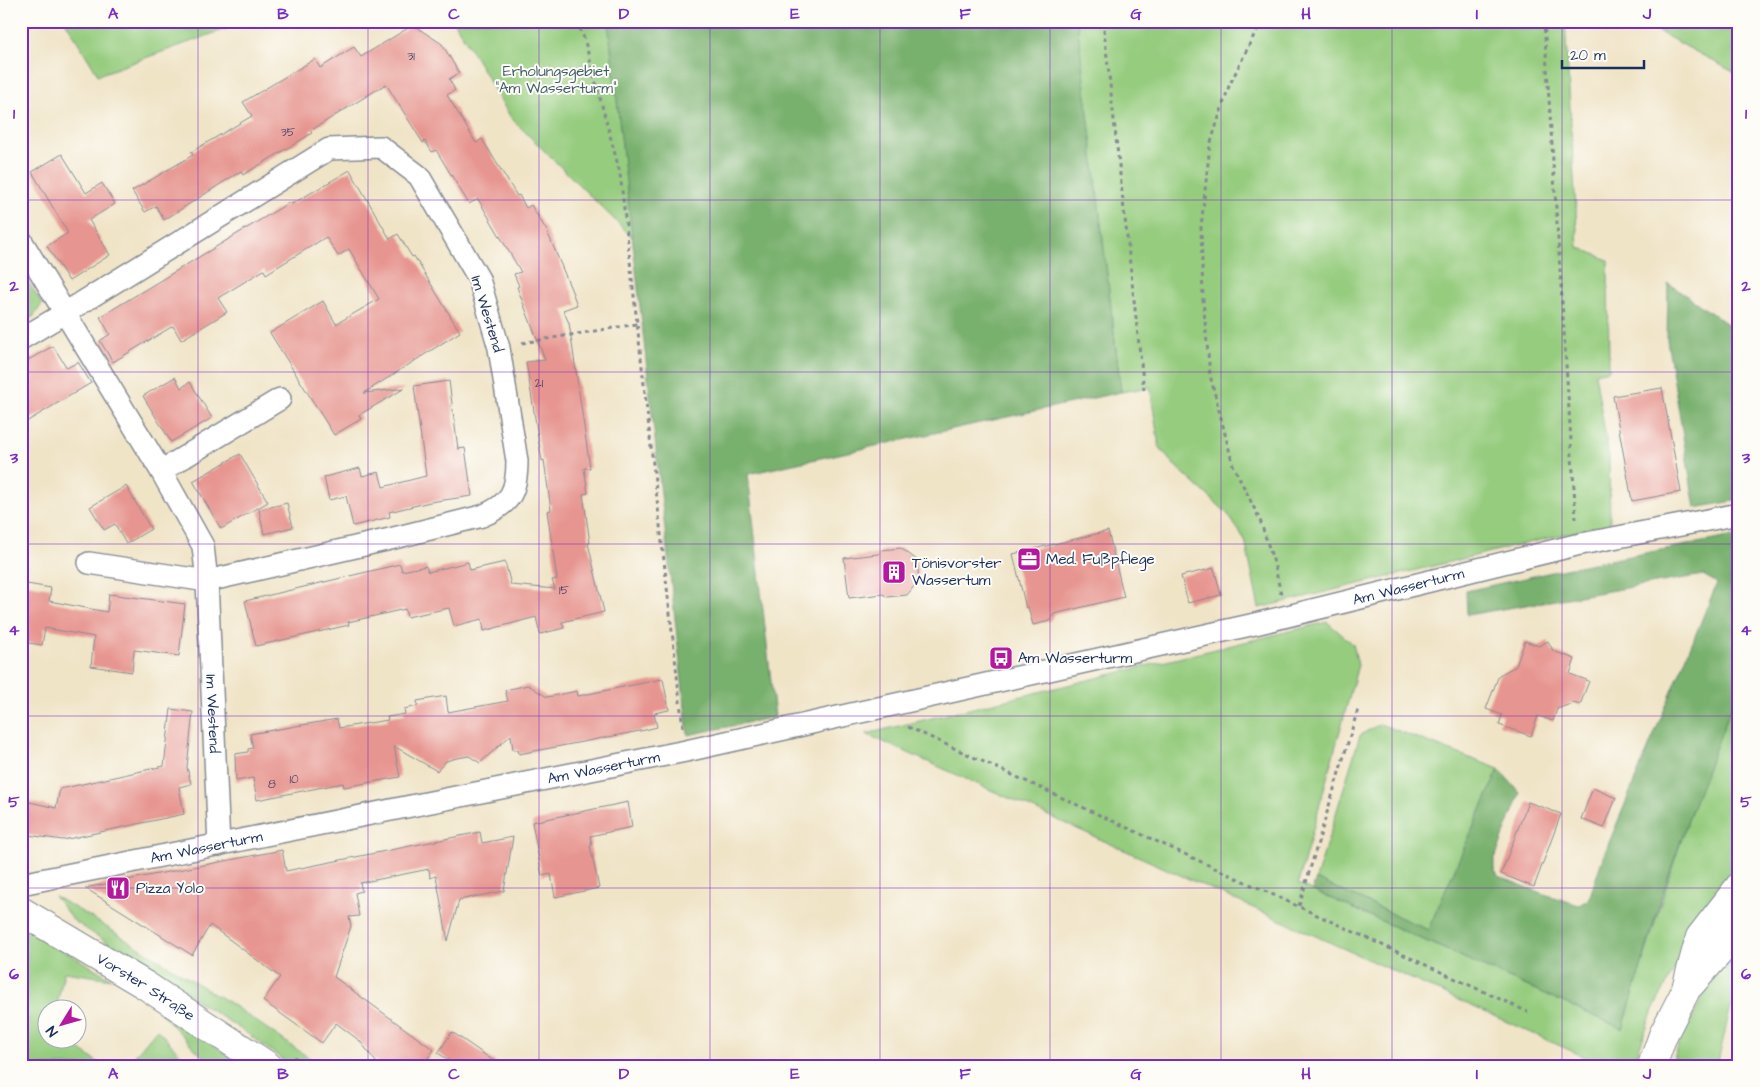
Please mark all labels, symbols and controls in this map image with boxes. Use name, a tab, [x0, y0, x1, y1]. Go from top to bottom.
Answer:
text: A	[108, 3, 119, 25]
text: B	[277, 3, 289, 25]
text: C	[448, 3, 460, 25]
text: D	[619, 3, 630, 25]
text: E	[790, 3, 800, 25]
text: F	[959, 3, 971, 25]
text: G	[1130, 3, 1142, 25]
text: H	[1301, 3, 1311, 25]
text: I	[1476, 3, 1478, 25]
text: J	[1642, 3, 1652, 25]
scale bar	[1562, 38, 1645, 70]
text: 20 m	[1570, 45, 1606, 66]
house number: 31	[407, 48, 415, 65]
park label: Erholungsgebiet "Am Wasserturm"	[495, 61, 617, 99]
text: 1	[13, 103, 16, 125]
text: 1	[1745, 103, 1748, 125]
house number: 35	[281, 124, 296, 141]
street label: Im Westend	[465, 273, 509, 355]
text: 2	[8, 275, 19, 297]
text: 2	[1740, 275, 1751, 297]
house number: 21	[535, 375, 544, 392]
text: 3	[9, 447, 19, 469]
text: 3	[1741, 447, 1751, 469]
office icon: Med. Fußpflege	[1016, 546, 1042, 572]
place label: Med. Fußpflege	[1046, 549, 1155, 571]
place label: Tönisvorster Wassertum	[912, 553, 1002, 591]
building icon: Tönisvorster Wassertum	[881, 559, 907, 585]
street label: Am Wasserturm	[1350, 562, 1467, 610]
house number: 15	[559, 582, 570, 599]
text: 4	[9, 619, 20, 641]
text: 4	[1741, 619, 1752, 641]
bus stop icon: Am Wasserturm	[988, 645, 1014, 671]
place label: Am Wasserturm	[1018, 648, 1132, 669]
street label: Im Westend	[201, 674, 225, 754]
street label: Am Wasserturm	[545, 746, 662, 789]
house number: 10	[289, 771, 299, 788]
house number: 8	[268, 776, 276, 793]
text: 5	[8, 791, 20, 813]
text: 5	[1740, 791, 1752, 813]
street label: Am Wasserturm	[148, 825, 265, 868]
restaurant icon: Pizza Yolo	[105, 875, 131, 901]
place label: Pizza Yolo	[136, 878, 204, 899]
street label: Vorster Straße	[93, 948, 199, 1026]
text: 6	[9, 963, 19, 985]
text: 6	[1741, 963, 1751, 985]
north arrow	[38, 1000, 88, 1050]
text: N	[42, 1022, 63, 1041]
text: A	[108, 1063, 119, 1085]
text: B	[277, 1063, 289, 1085]
text: C	[448, 1063, 460, 1085]
text: D	[619, 1063, 630, 1085]
text: E	[790, 1063, 800, 1085]
text: F	[959, 1063, 971, 1085]
text: G	[1130, 1063, 1142, 1085]
text: H	[1301, 1063, 1311, 1085]
text: I	[1476, 1063, 1478, 1085]
text: J	[1642, 1063, 1652, 1085]

